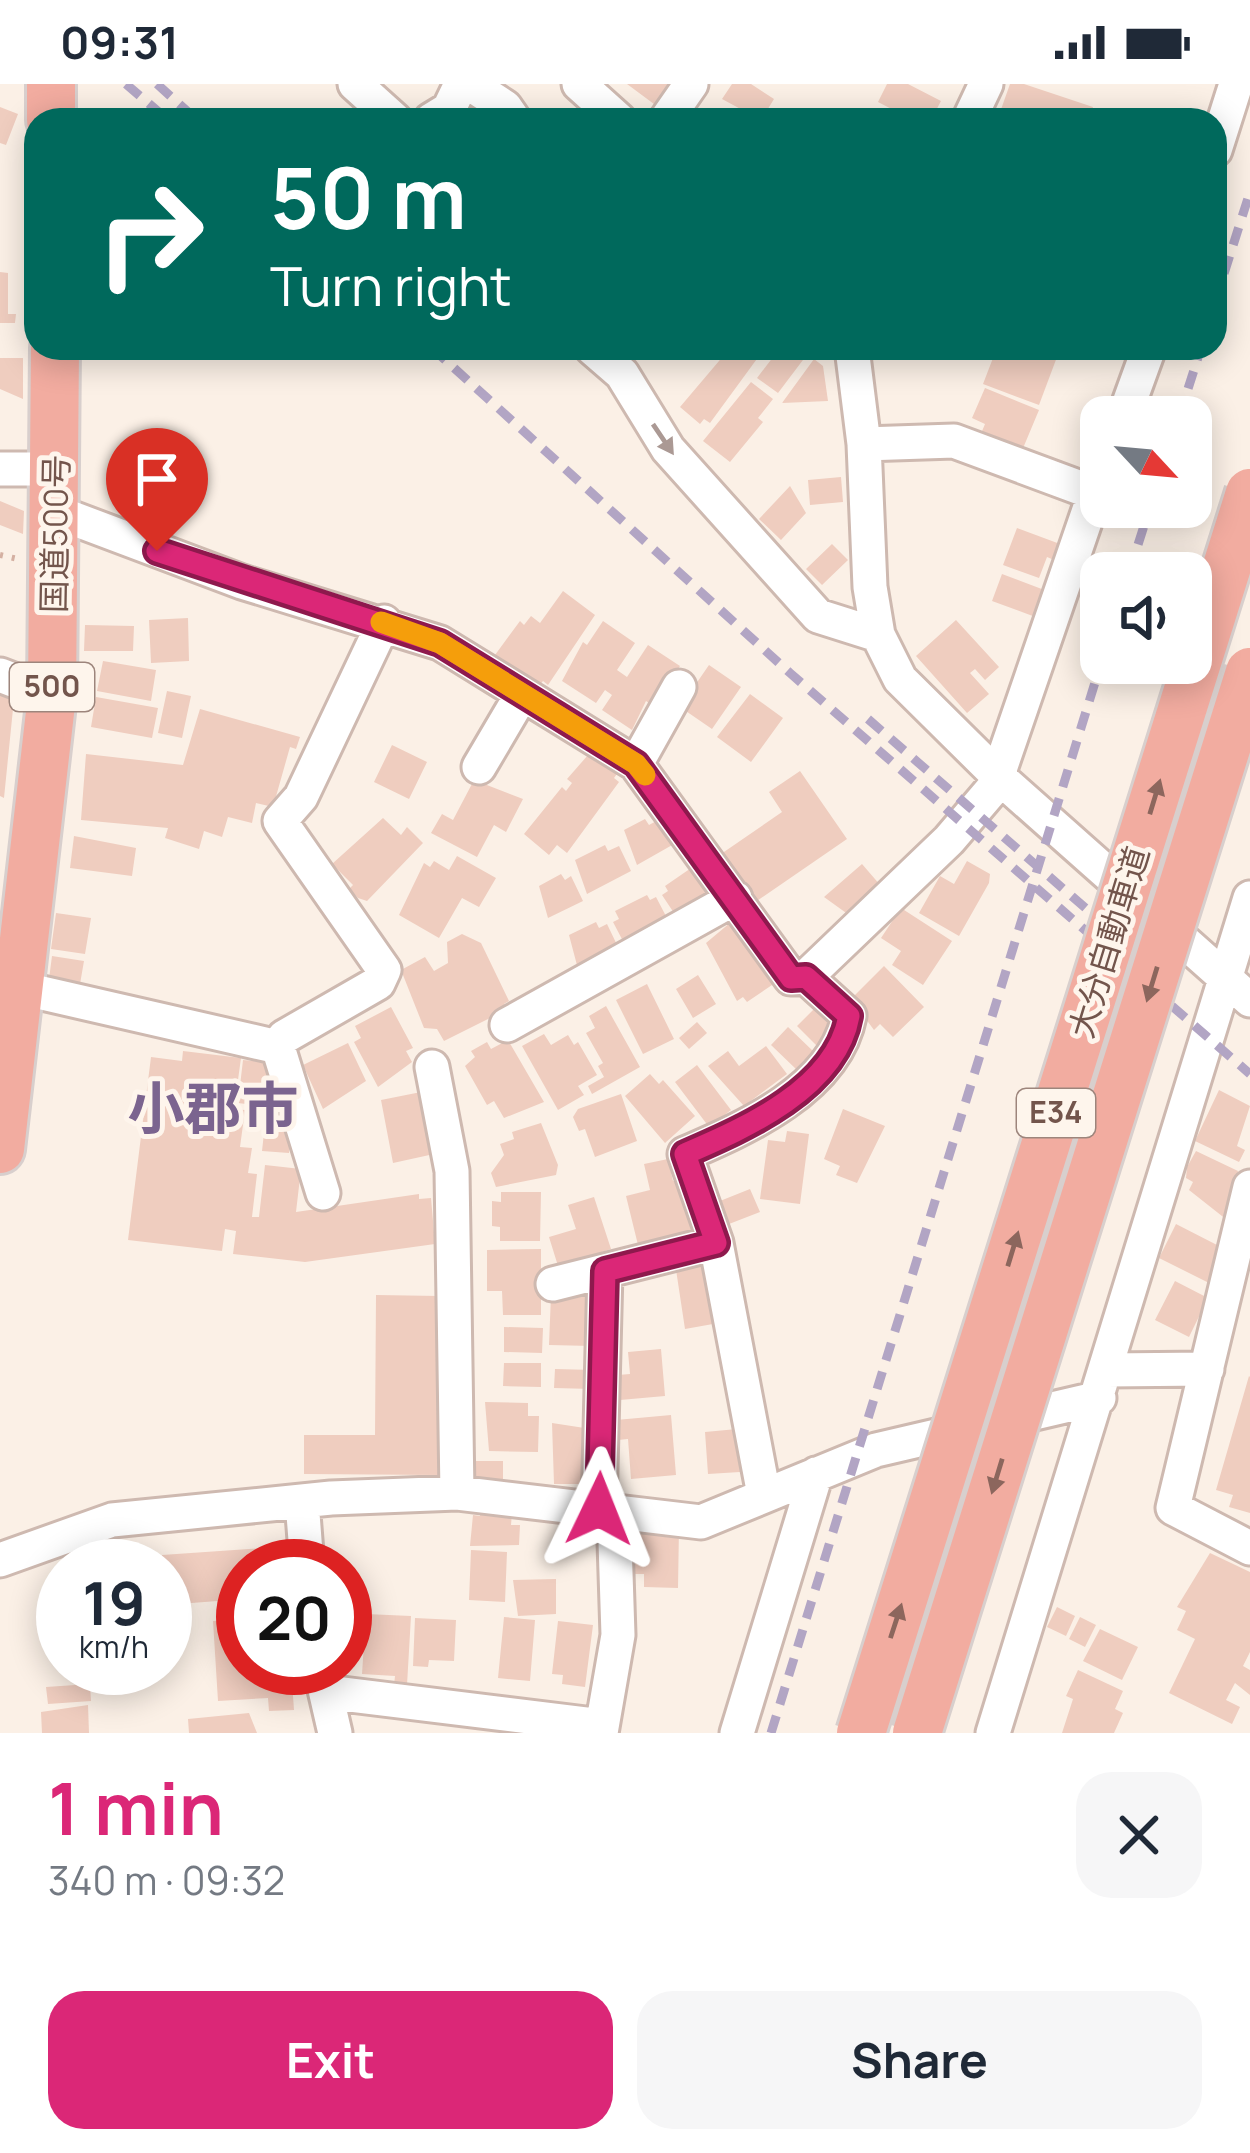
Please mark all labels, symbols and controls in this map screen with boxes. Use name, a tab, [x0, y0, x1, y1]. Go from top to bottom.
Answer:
text: 09:31	[60, 11, 179, 73]
text: 50 m	[270, 139, 467, 254]
icon: right	[72, 156, 228, 312]
text: Turn right	[270, 248, 512, 322]
north arrow	[1080, 396, 1212, 528]
map controls	[1080, 396, 1212, 684]
one-way arrow	[651, 423, 674, 456]
pin	[106, 428, 208, 551]
icon: arrive	[124, 446, 190, 512]
street label: 国道500号	[31, 454, 78, 614]
button: sound	[1080, 552, 1212, 684]
road number: 500	[10, 663, 94, 711]
one-way arrow	[1147, 778, 1165, 815]
street label: 大分自動車道	[1058, 841, 1159, 1043]
one-way arrow	[1142, 966, 1160, 1003]
district label: 小郡市	[128, 1068, 299, 1146]
road number: E34	[1017, 1089, 1095, 1137]
one-way arrow	[1005, 1230, 1023, 1267]
position arrow	[536, 1446, 662, 1572]
one-way arrow	[987, 1458, 1006, 1495]
speed limit sign: 20	[216, 1539, 372, 1695]
text: 19	[82, 1561, 146, 1643]
one-way arrow	[888, 1602, 907, 1639]
text: km/h	[79, 1626, 149, 1667]
text: 1 min	[48, 1758, 224, 1857]
button: close	[1076, 1772, 1202, 1898]
text: 340 m · 09:32	[48, 1853, 285, 1907]
button: Exit	[48, 1991, 613, 2129]
button: Share	[637, 1991, 1202, 2129]

